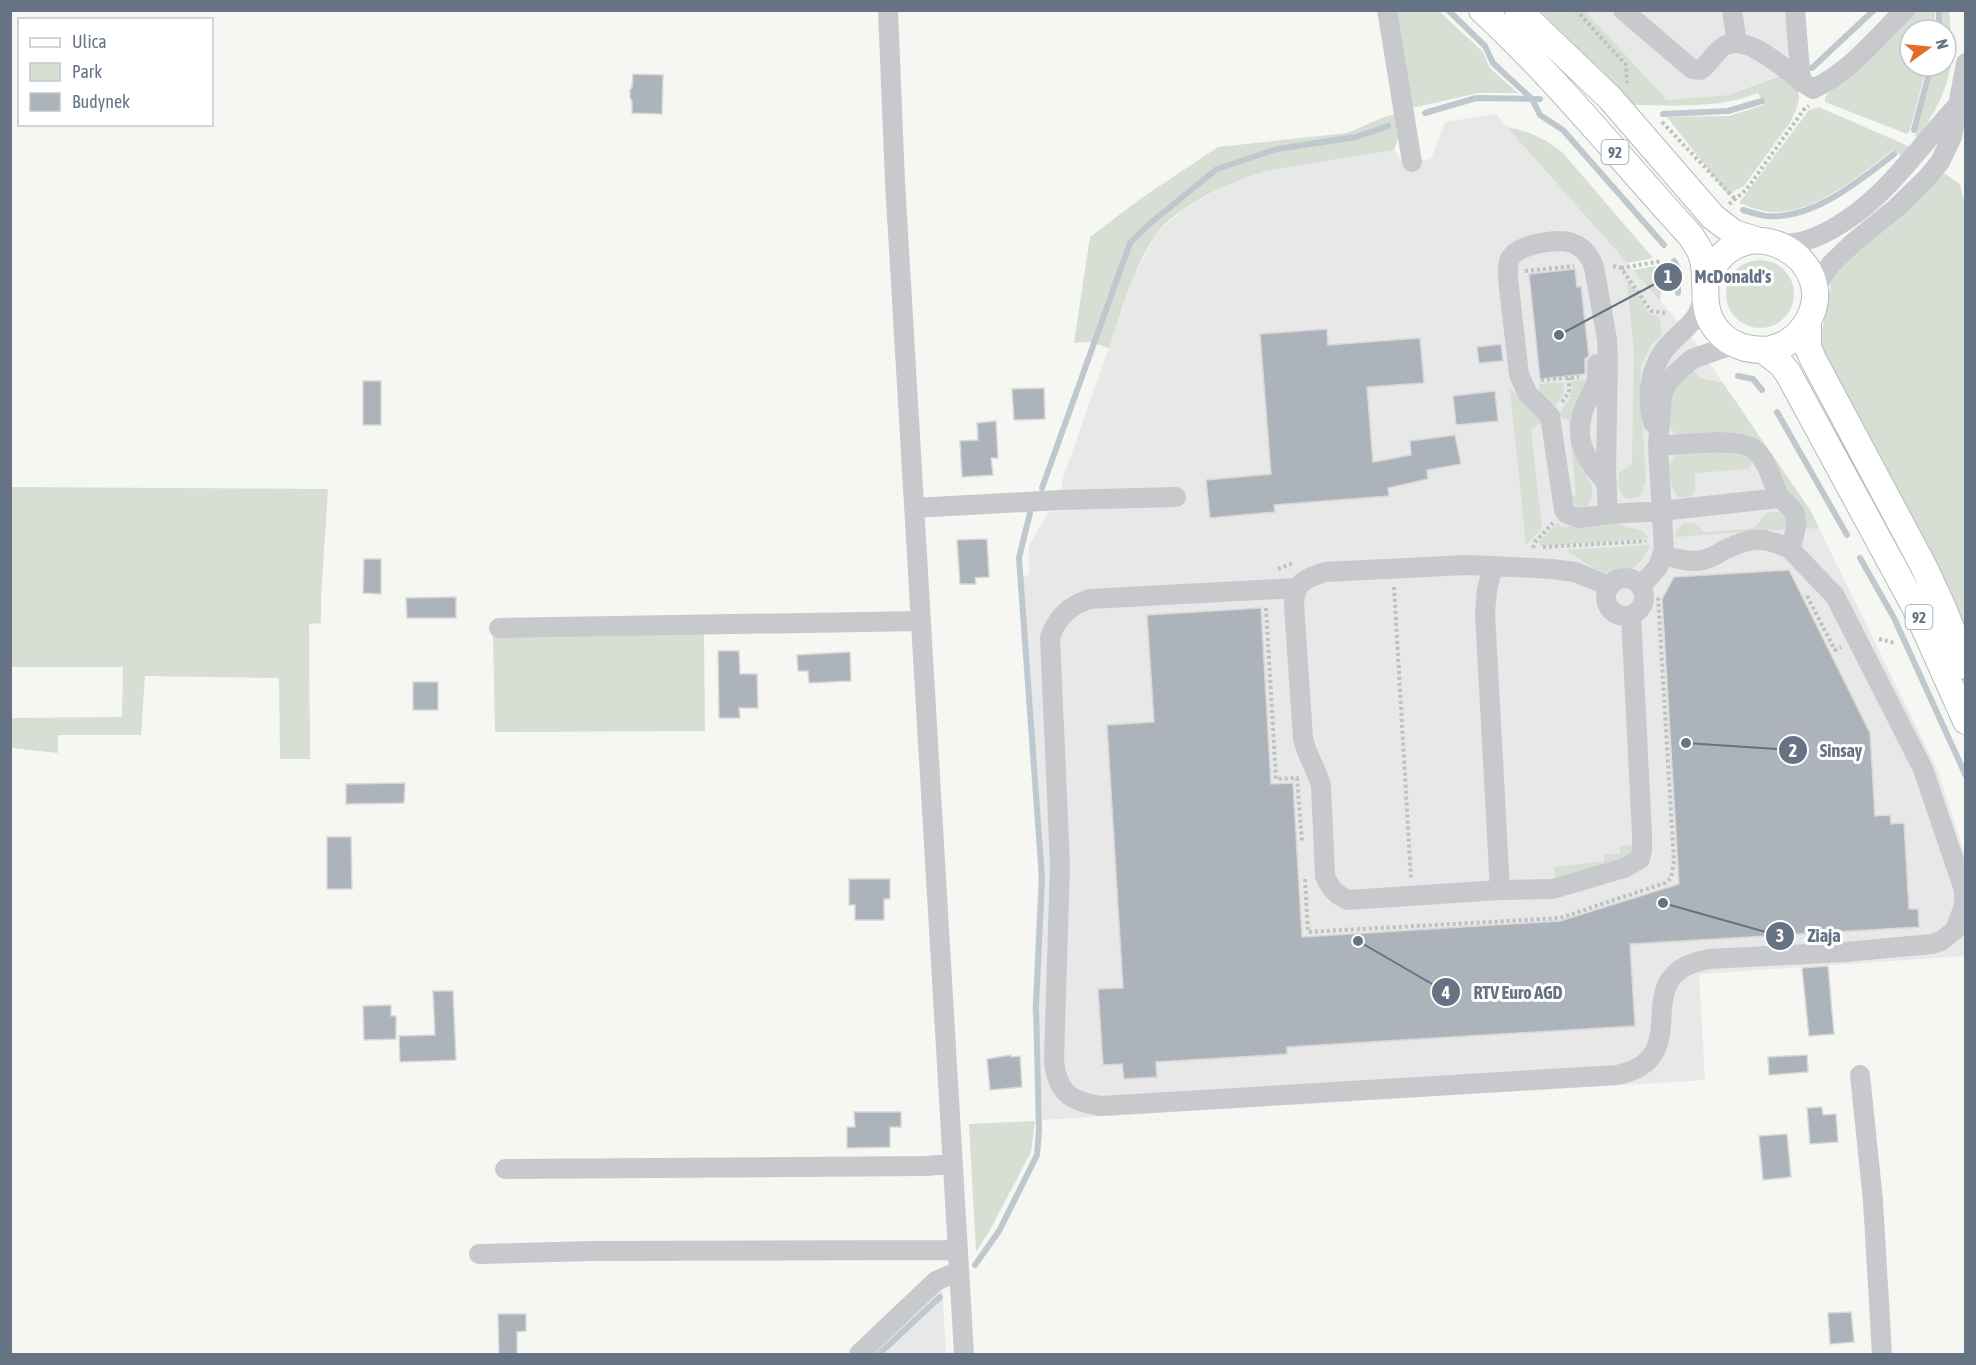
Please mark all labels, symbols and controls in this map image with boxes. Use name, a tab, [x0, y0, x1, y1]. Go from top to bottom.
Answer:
legend	[18, 18, 213, 126]
north arrow	[1898, 18, 1958, 78]
text: Ulica	[72, 31, 107, 52]
text: N	[1933, 37, 1952, 51]
text: Park	[72, 61, 102, 82]
text: Budynek	[72, 91, 130, 112]
road number: 92	[1602, 140, 1628, 164]
callout: McDonald's	[1653, 259, 1783, 295]
text: 1	[1664, 266, 1672, 287]
text: McDonald's	[1695, 266, 1772, 287]
road number: 92	[1906, 605, 1932, 629]
callout: Sinsay	[1778, 732, 1875, 768]
text: 2	[1789, 740, 1797, 761]
text: Sinsay	[1820, 740, 1863, 761]
callout: Ziaja	[1765, 918, 1852, 954]
text: 3	[1776, 925, 1784, 946]
text: Ziaja	[1807, 925, 1841, 946]
callout: RTV Euro AGD	[1431, 974, 1575, 1010]
text: 4	[1441, 982, 1450, 1003]
text: RTV Euro AGD	[1473, 982, 1563, 1003]

